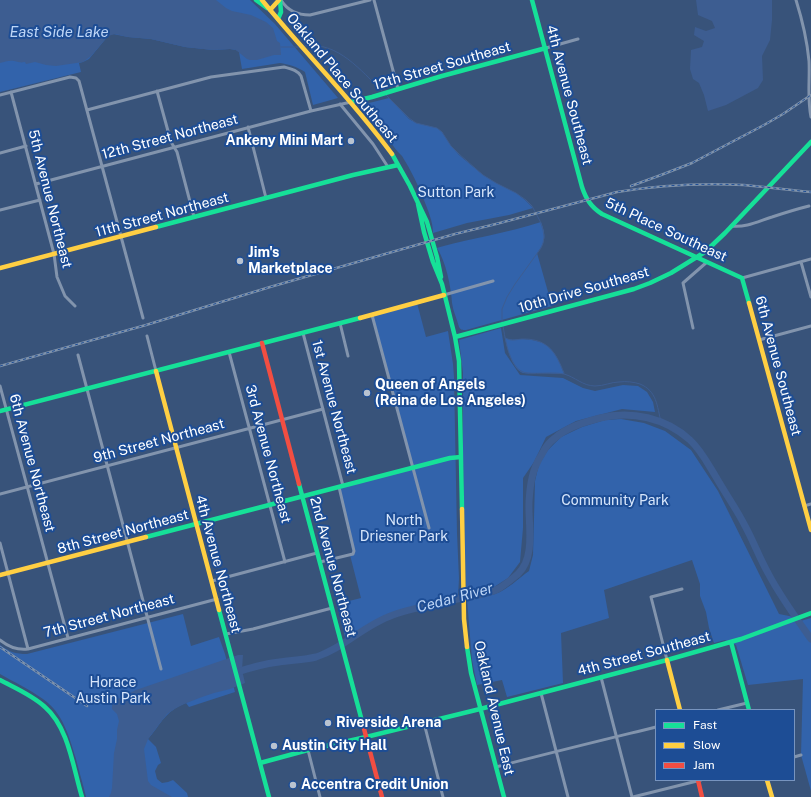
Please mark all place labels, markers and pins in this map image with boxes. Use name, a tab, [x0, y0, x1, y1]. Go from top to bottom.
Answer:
place label: Ankeny Mini Mart	[226, 133, 343, 149]
marker: Ankeny Mini Mart	[346, 136, 356, 146]
place label: Jim's Marketplace	[248, 245, 333, 278]
marker: Jim's Marketplace	[235, 256, 245, 266]
place label: Queen of Angels (Reina de Los Angeles)	[375, 377, 526, 410]
marker: Queen of Angels (Reina de Los Angeles)	[362, 388, 372, 398]
place label: Riverside Arena	[336, 715, 441, 731]
marker: Riverside Arena	[323, 718, 333, 728]
place label: Austin City Hall	[282, 738, 387, 754]
marker: Austin City Hall	[269, 741, 279, 751]
place label: Accentra Credit Union	[301, 777, 449, 793]
marker: Accentra Credit Union	[288, 780, 298, 790]

